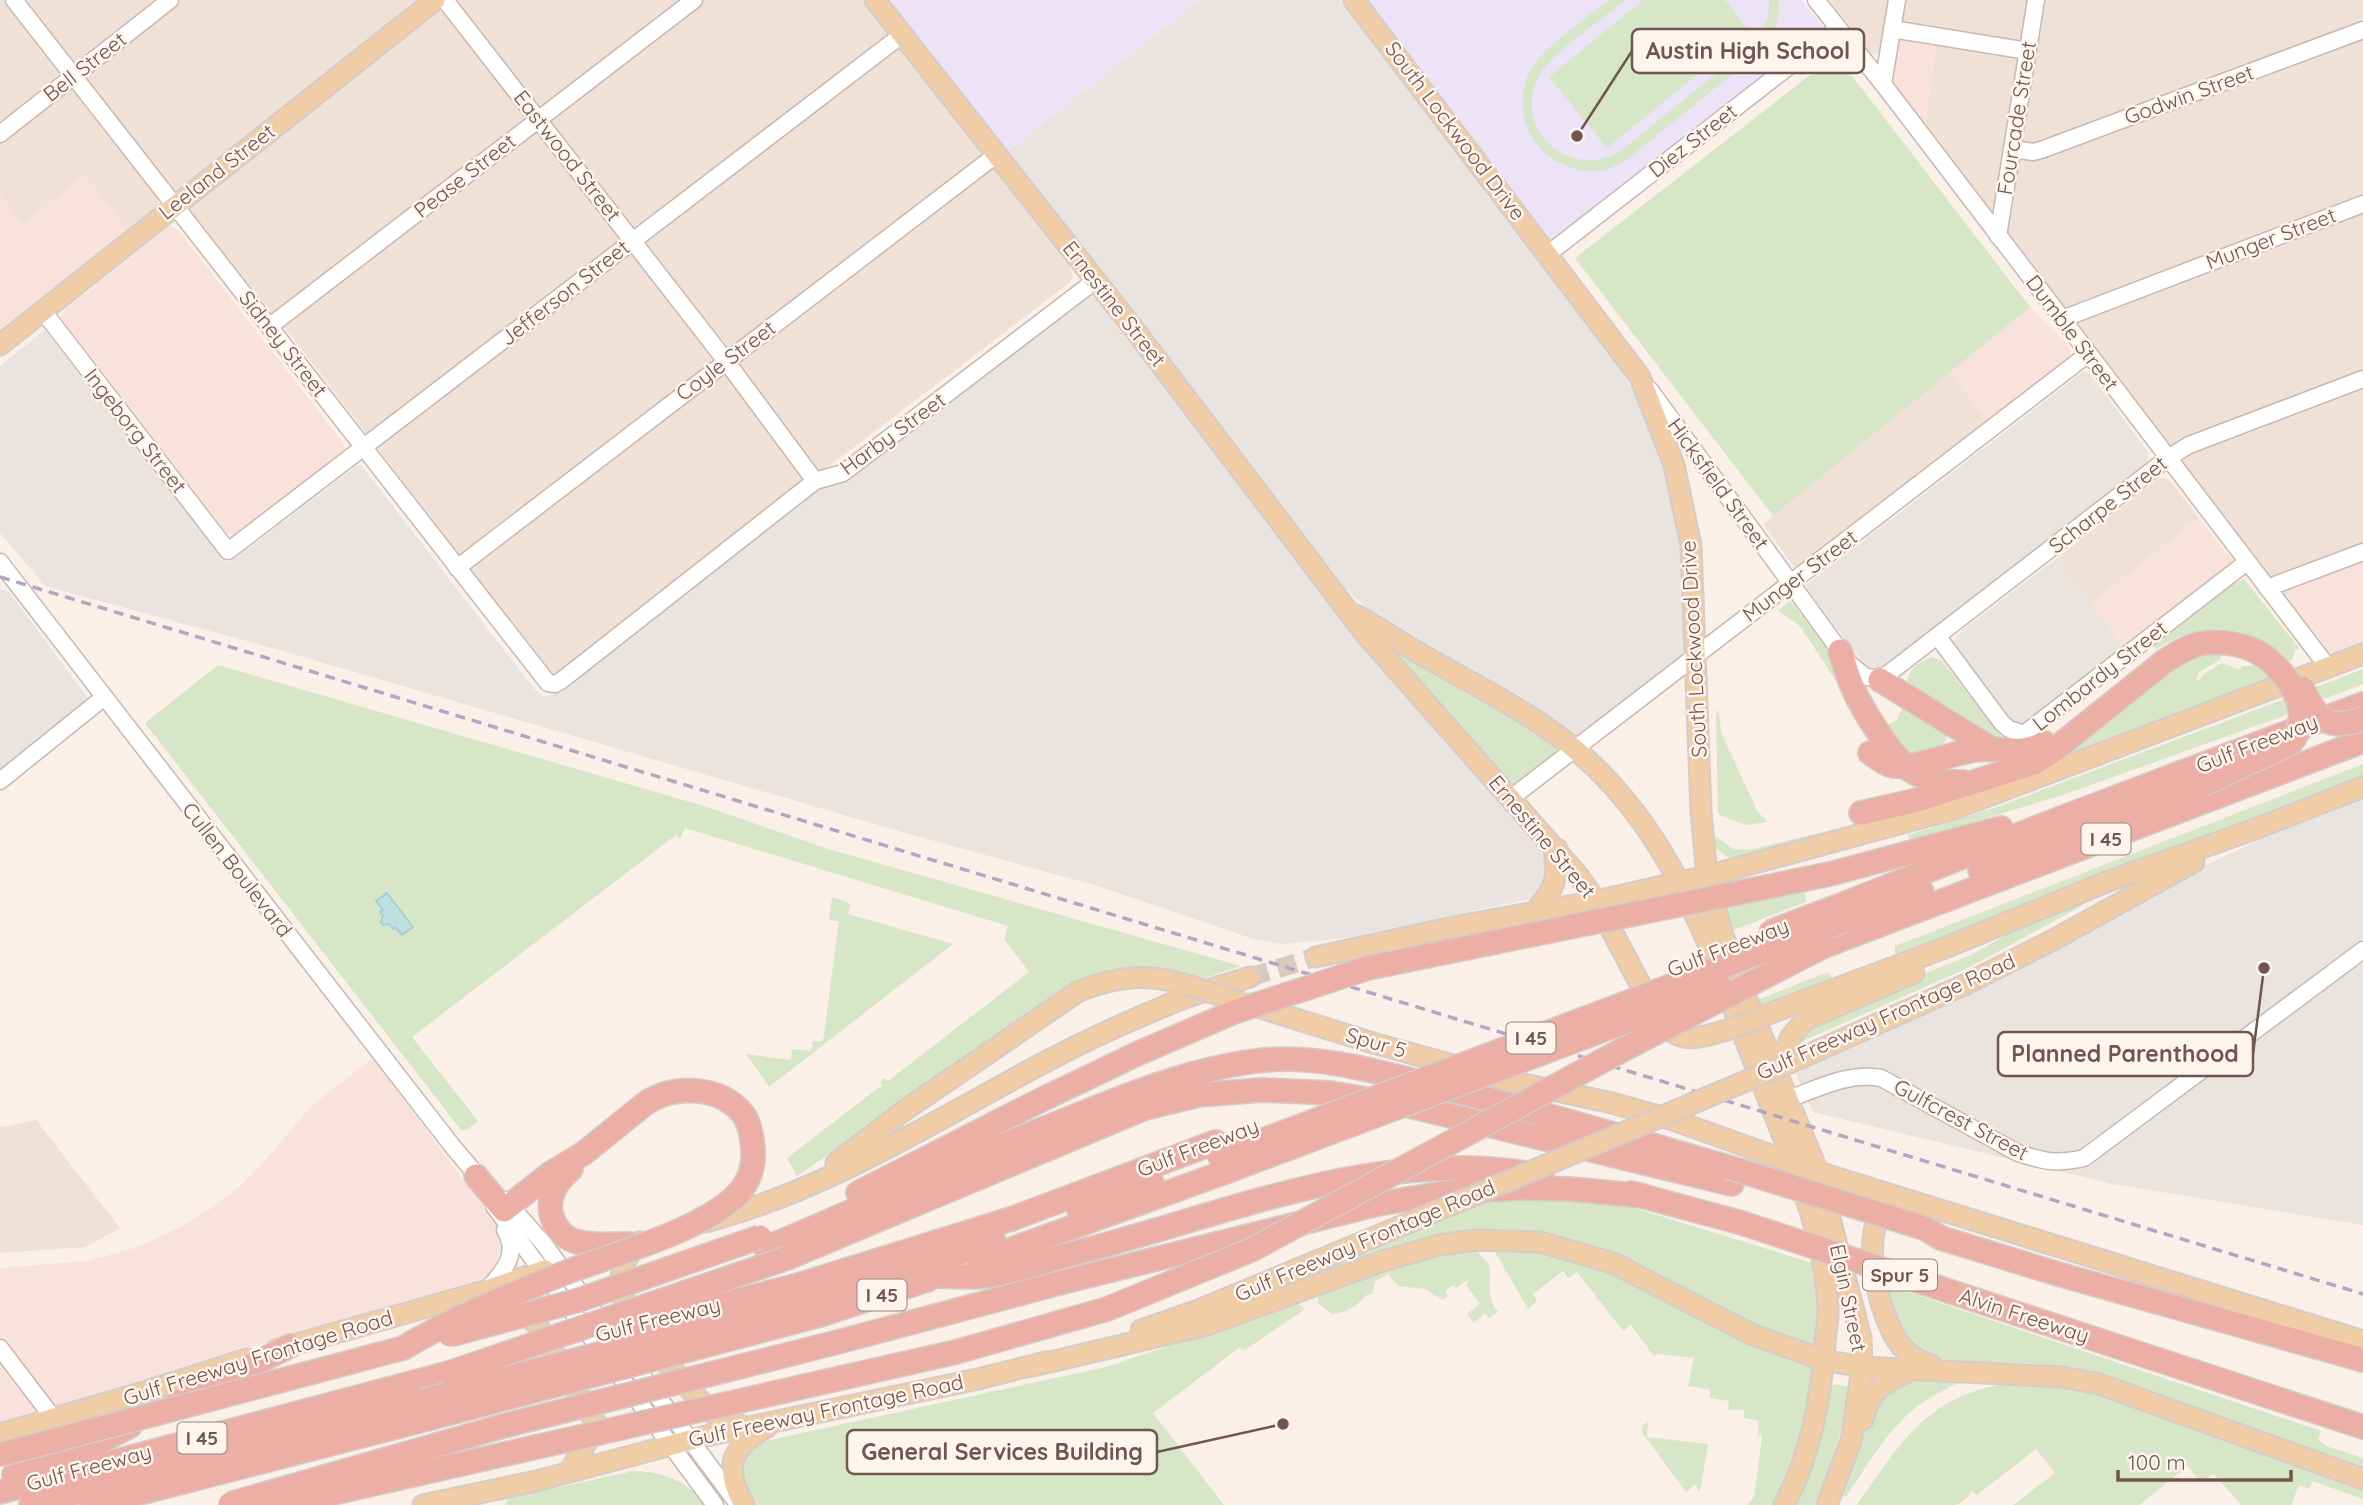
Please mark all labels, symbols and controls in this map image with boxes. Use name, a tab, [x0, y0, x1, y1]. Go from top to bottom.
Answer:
street label: Bell Street	[38, 26, 131, 107]
callout: Austin High School	[1632, 29, 1864, 73]
street label: South Lockwood Drive	[1380, 36, 1532, 225]
text: Austin High School	[1646, 36, 1850, 65]
street label: Fourcade Street	[1991, 39, 2041, 197]
street label: Godwin Street	[2121, 59, 2257, 129]
street label: Eastwood Street	[508, 85, 627, 226]
street label: Diez Street	[1643, 98, 1742, 183]
street label: Leeland Street	[153, 118, 280, 225]
street label: Pease Street	[408, 127, 520, 223]
street label: Munger Street	[2202, 201, 2339, 275]
street label: Jefferson Street	[495, 234, 634, 351]
street label: Ernestine Street	[1058, 235, 1172, 372]
street label: Dumble Street	[2021, 269, 2125, 396]
street label: Sidney Street	[234, 285, 333, 402]
street label: Coyle Street	[670, 314, 780, 406]
street label: Ingeborg Street	[79, 363, 193, 498]
street label: Harby Street	[835, 386, 950, 480]
street label: Hicksfield Street	[1662, 413, 1775, 554]
street label: Scharpe Street	[2043, 450, 2172, 559]
street label: Munger Street	[1737, 524, 1862, 627]
street label: South Lockwood Drive	[1674, 540, 1712, 758]
street label: Lombardy Street	[2027, 615, 2172, 736]
street label: Gulf Freeway	[2192, 708, 2321, 778]
street label: Ernestine Street	[1484, 770, 1602, 903]
street label: Cullen Boulevard	[177, 797, 298, 942]
road number: I 45	[2082, 824, 2130, 854]
street label: Gulf Freeway	[1663, 912, 1792, 982]
street label: Gulf Freeway Frontage Road	[1752, 947, 2019, 1085]
street label: Spur 5	[1343, 1021, 1410, 1063]
road number: I 45	[1506, 1022, 1556, 1054]
callout: Planned Parenthood	[1998, 1032, 2253, 1076]
text: Planned Parenthood	[2011, 1039, 2239, 1068]
street label: Gulfcrest Street	[1890, 1073, 2033, 1165]
street label: Gulf Freeway	[1133, 1112, 1262, 1182]
street label: Gulf Freeway Frontage Road	[1230, 1173, 1499, 1307]
street label: Elgin Street	[1825, 1242, 1873, 1354]
road number: Spur 5	[1863, 1260, 1937, 1290]
road number: I 45	[858, 1280, 906, 1310]
street label: Alvin Freeway	[1956, 1282, 2093, 1348]
street label: Gulf Freeway	[592, 1291, 723, 1347]
street label: Gulf Freeway Frontage Road	[120, 1304, 396, 1410]
street label: Gulf Freeway Frontage Road	[686, 1368, 966, 1452]
road number: I 45	[178, 1422, 227, 1454]
callout: General Services Building	[847, 1430, 1157, 1474]
text: General Services Building	[861, 1437, 1143, 1466]
street label: Gulf Freeway	[23, 1438, 154, 1496]
scale bar	[2118, 1438, 2291, 1482]
text: 100 m	[2128, 1449, 2186, 1475]

